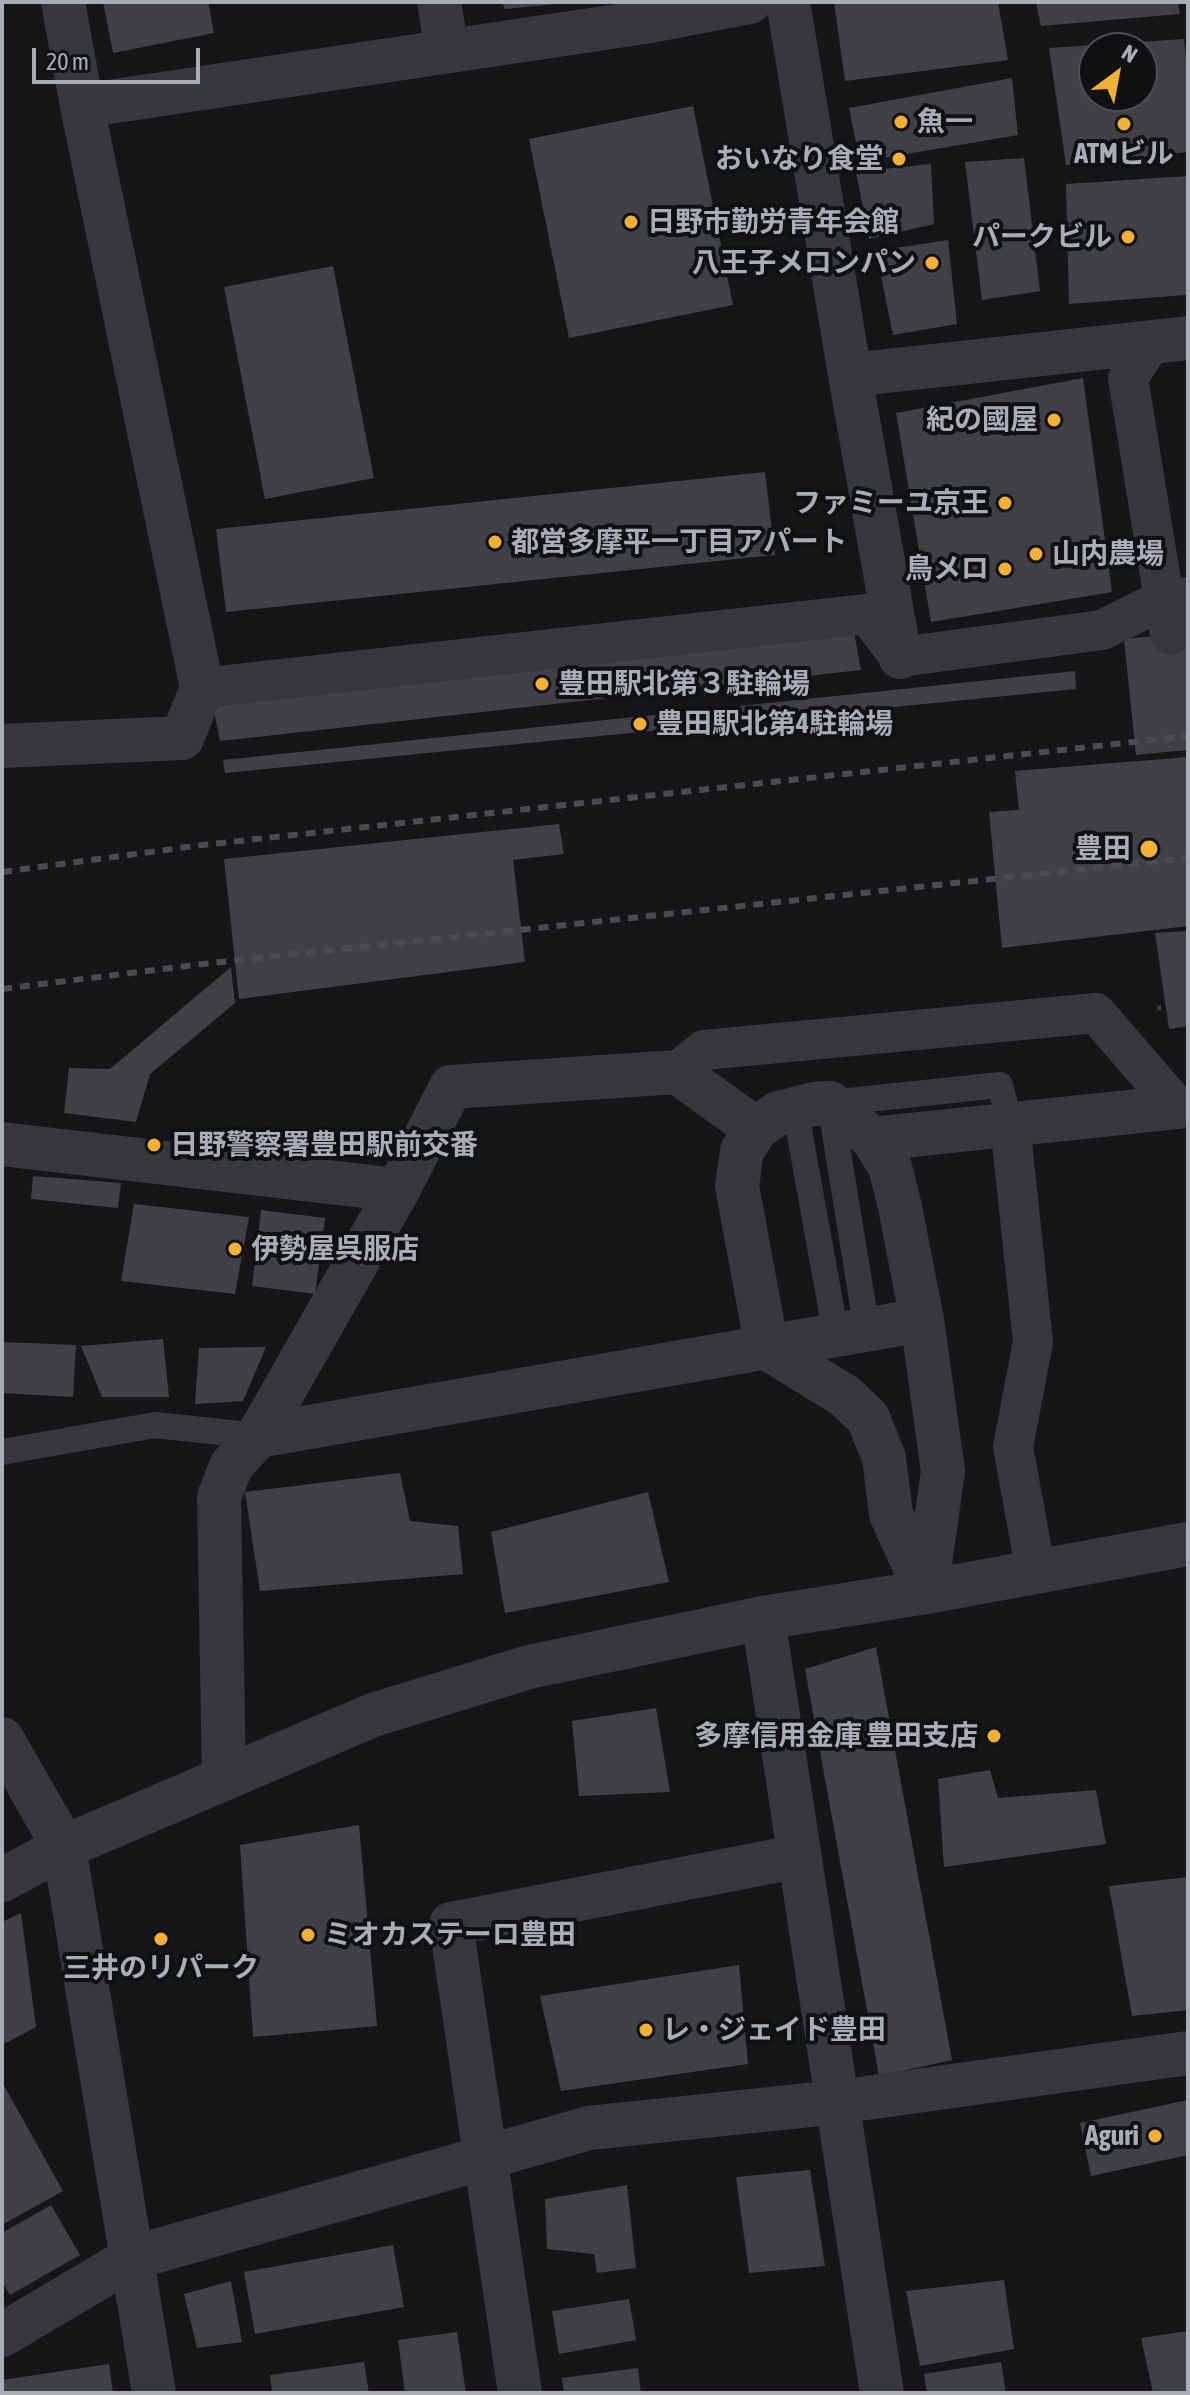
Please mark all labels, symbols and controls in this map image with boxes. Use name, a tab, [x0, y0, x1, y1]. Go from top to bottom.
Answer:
scale bar	[36, 32, 204, 82]
north arrow	[1078, 32, 1158, 112]
text: N	[1117, 39, 1142, 68]
text: 20 m	[46, 48, 89, 75]
place label: 魚一	[917, 105, 973, 139]
marker: 魚一	[892, 113, 910, 131]
marker: ATMビル	[1115, 115, 1133, 133]
place label: ATMビル	[1074, 137, 1174, 171]
place label: おいなり食堂	[715, 142, 883, 176]
marker: おいなり食堂	[890, 150, 908, 168]
place label: 日野市勤労青年会館	[647, 205, 899, 239]
marker: 日野市勤労青年会館	[622, 213, 640, 231]
place label: パークビル	[972, 220, 1112, 254]
marker: パークビル	[1119, 228, 1137, 246]
place label: 八王子メロンパン	[692, 246, 916, 280]
marker: 八王子メロンパン	[923, 254, 941, 272]
place label: 紀の國屋	[926, 403, 1038, 437]
marker: 紀の國屋	[1045, 411, 1063, 429]
place label: ファミーユ京王	[793, 486, 989, 520]
marker: ファミーユ京王	[996, 494, 1014, 512]
place label: 都営多摩平一丁目アパート	[511, 525, 847, 559]
marker: 都営多摩平一丁目アパート	[486, 533, 504, 551]
place label: 山内農場	[1052, 537, 1164, 571]
marker: 山内農場	[1027, 545, 1045, 563]
place label: 鳥メロ	[905, 552, 989, 586]
marker: 鳥メロ	[996, 560, 1014, 578]
place label: 豊田駅北第３駐輪場	[558, 667, 810, 701]
marker: 豊田駅北第３駐輪場	[533, 675, 551, 693]
place label: 豊田駅北第4駐輪場	[656, 707, 893, 741]
marker: 豊田駅北第4駐輪場	[631, 715, 649, 733]
place label: 豊田	[1075, 832, 1131, 866]
marker: 豊田	[1138, 838, 1160, 860]
place label: 日野警察署豊田駅前交番	[170, 1128, 478, 1162]
marker: 日野警察署豊田駅前交番	[145, 1136, 163, 1154]
place label: 伊勢屋呉服店	[251, 1232, 419, 1266]
marker: 伊勢屋呉服店	[226, 1240, 244, 1258]
place label: 多摩信用金庫 豊田支店	[694, 1719, 978, 1753]
marker: 多摩信用金庫 豊田支店	[985, 1727, 1003, 1745]
place label: ミオカステーロ豊田	[324, 1918, 576, 1952]
marker: ミオカステーロ豊田	[299, 1926, 317, 1944]
marker: 三井のリパーク	[152, 1930, 170, 1948]
place label: 三井のリパーク	[63, 1951, 259, 1985]
place label: レ・ジェイド豊田	[662, 2013, 886, 2047]
marker: レ・ジェイド豊田	[637, 2021, 655, 2039]
place label: Aguri	[1085, 2119, 1139, 2153]
marker: Aguri	[1146, 2127, 1164, 2145]

